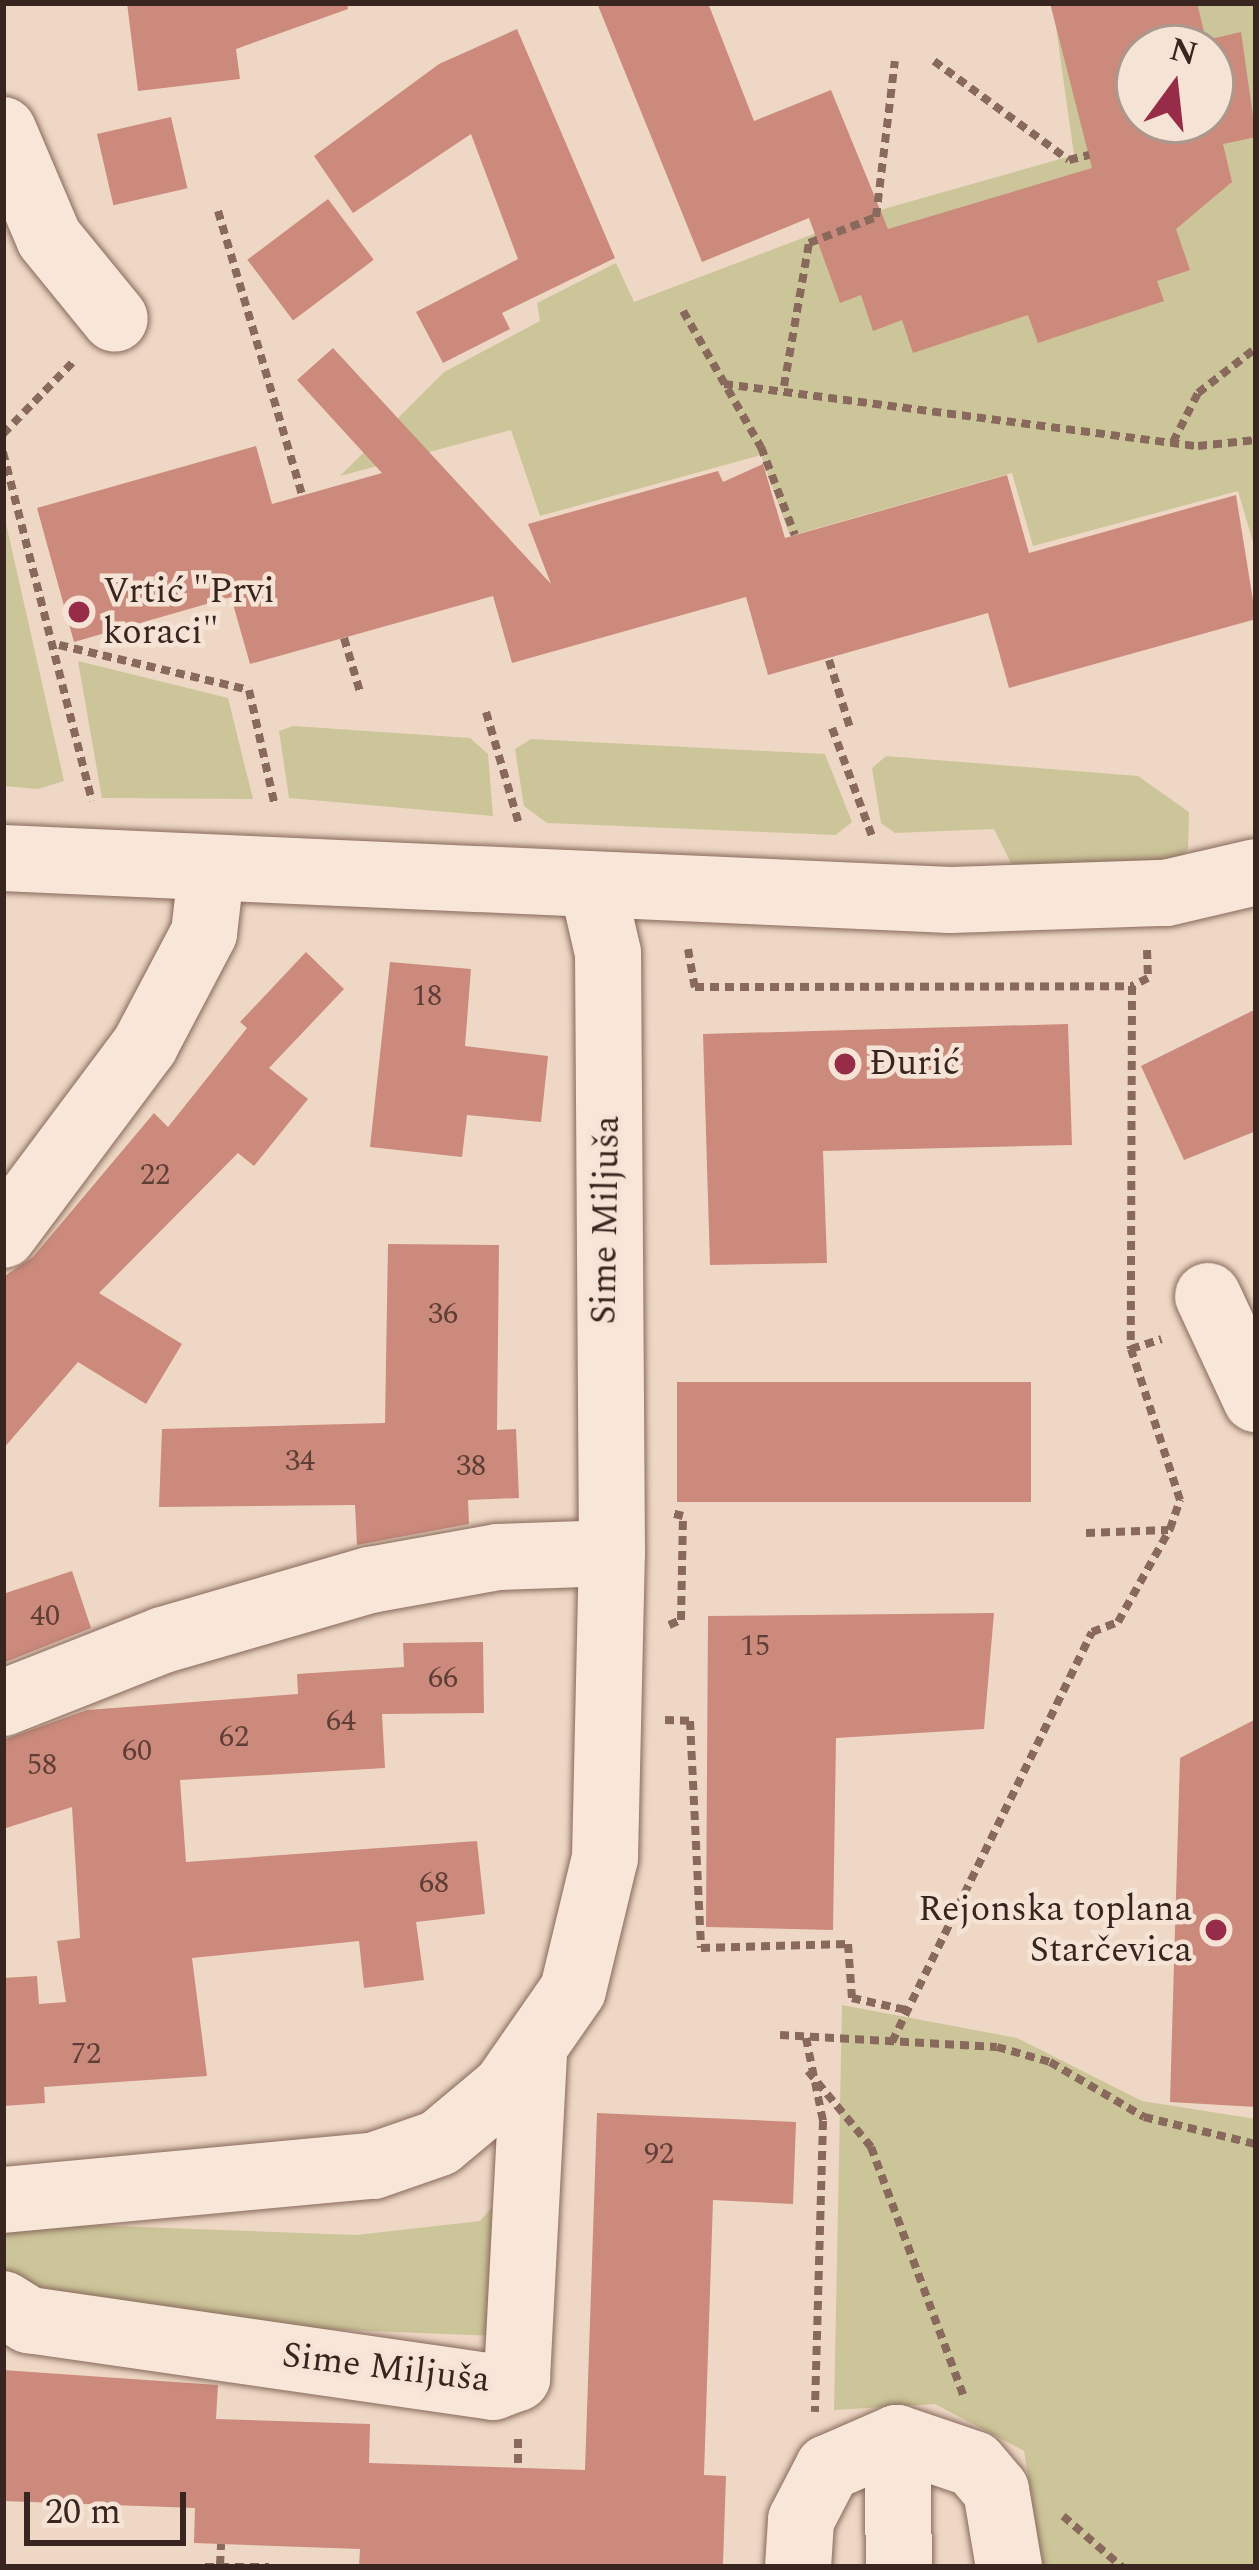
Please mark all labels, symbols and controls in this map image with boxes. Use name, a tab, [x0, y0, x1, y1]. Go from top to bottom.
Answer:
north arrow	[1115, 24, 1235, 144]
text: N	[1164, 24, 1203, 80]
place label: Vrtić "Prvi koraci"	[103, 569, 275, 654]
marker: Vrtić "Prvi koraci"	[66, 599, 92, 625]
house number: 18	[412, 978, 442, 1014]
place label: Đurić	[869, 1042, 960, 1086]
marker: Đurić	[832, 1051, 858, 1077]
street label: Sime Miljuša	[583, 1115, 629, 1325]
house number: 22	[140, 1157, 170, 1193]
house number: 36	[428, 1296, 458, 1332]
house number: 34	[285, 1443, 315, 1479]
house number: 38	[456, 1448, 486, 1484]
house number: 40	[30, 1598, 60, 1634]
house number: 15	[740, 1628, 770, 1664]
house number: 66	[428, 1660, 458, 1696]
house number: 64	[326, 1703, 356, 1739]
house number: 62	[219, 1719, 249, 1755]
house number: 60	[122, 1733, 152, 1769]
house number: 58	[27, 1747, 57, 1783]
house number: 68	[419, 1865, 449, 1901]
place label: Rejonska toplana Starčevica	[918, 1887, 1192, 1972]
marker: Rejonska toplana Starčevica	[1203, 1917, 1229, 1943]
house number: 72	[71, 2036, 101, 2072]
house number: 92	[644, 2136, 674, 2172]
street label: Sime Miljuša	[280, 2334, 492, 2402]
scale bar	[30, 2468, 192, 2542]
text: 20 m	[45, 2485, 121, 2540]

